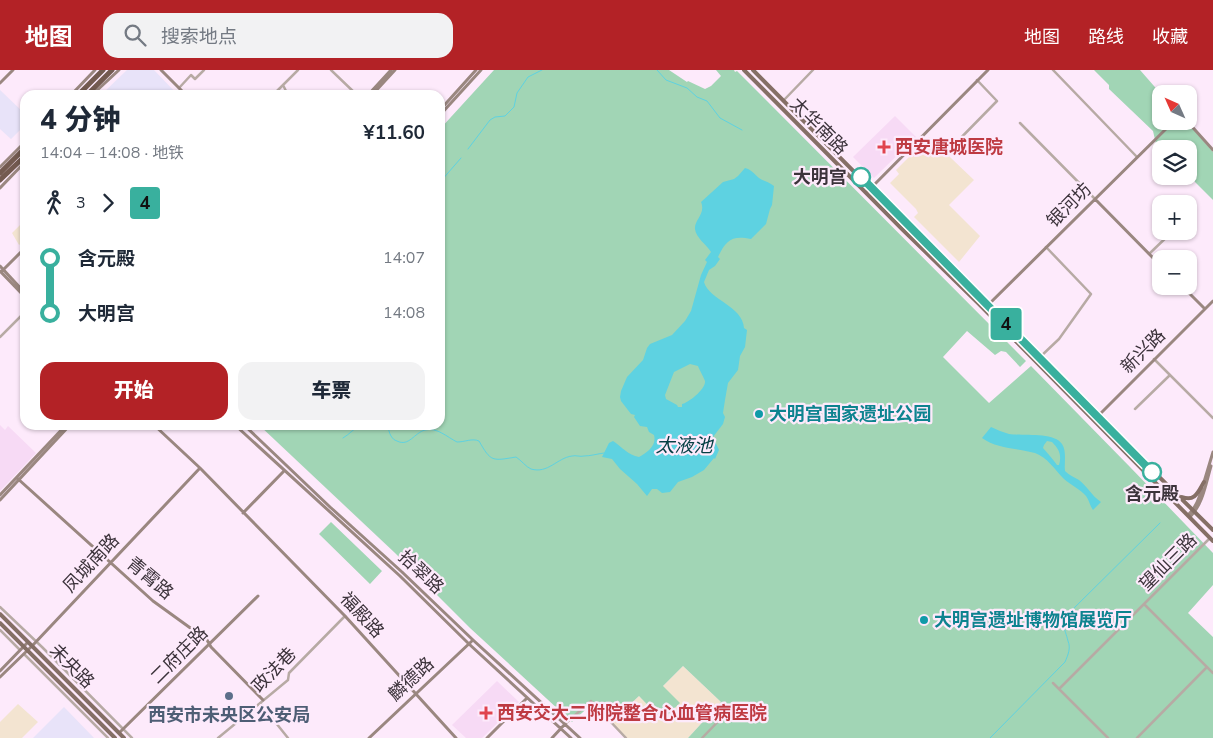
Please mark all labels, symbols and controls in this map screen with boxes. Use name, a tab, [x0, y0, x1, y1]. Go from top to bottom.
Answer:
search box	[103, 13, 453, 58]
text: 地图	[25, 21, 73, 53]
icon: search	[121, 21, 149, 49]
text: 搜索地点	[161, 24, 237, 50]
text: 地图	[1024, 25, 1060, 49]
text: 路线	[1088, 25, 1124, 49]
text: 收藏	[1152, 25, 1188, 49]
north arrow	[1152, 85, 1198, 130]
map controls	[1152, 85, 1197, 295]
street label: 太华南路	[785, 92, 853, 160]
text: 4 分钟	[40, 101, 121, 139]
text: ¥11.60	[363, 120, 425, 146]
place label: 西安唐城医院	[895, 135, 1003, 159]
marker: 西安唐城医院	[877, 140, 891, 154]
button: layers	[1152, 140, 1197, 185]
text: 14:04 – 14:08 · 地铁	[40, 142, 184, 164]
place label: 大明宫	[793, 165, 847, 189]
marker: 大明宫	[851, 167, 871, 187]
street label: 银河坊	[1041, 177, 1097, 233]
icon: walk	[40, 189, 68, 217]
icon: forward	[94, 189, 122, 217]
text: 4	[140, 191, 150, 215]
text: 3	[76, 192, 86, 214]
button: +	[1152, 195, 1197, 240]
text: 含元殿	[78, 246, 135, 272]
text: 14:07	[383, 247, 425, 269]
button: −	[1152, 250, 1197, 295]
text: 大明宫	[78, 301, 135, 327]
text: 14:08	[383, 302, 425, 324]
line badge: 4	[990, 308, 1022, 340]
text: 4	[1001, 312, 1011, 336]
street label: 新兴路	[1115, 323, 1171, 379]
button: 开始	[40, 362, 228, 420]
button: 车票	[238, 362, 425, 420]
place label: 大明宫国家遗址公园	[769, 402, 931, 426]
marker: 大明宫国家遗址公园	[753, 408, 765, 420]
water label: 太液池	[655, 433, 714, 459]
marker: 含元殿	[1142, 462, 1162, 482]
place label: 含元殿	[1125, 482, 1179, 506]
street label: 凤城南路	[58, 528, 124, 598]
street label: 望仙三路	[1134, 528, 1202, 596]
street label: 拾翠路	[393, 545, 449, 599]
street label: 青霄路	[122, 551, 178, 605]
street label: 福殿路	[335, 587, 389, 643]
place label: 大明宫遗址博物馆展览厅	[934, 608, 1132, 632]
marker: 大明宫遗址博物馆展览厅	[918, 614, 930, 626]
street label: 二府庄路	[145, 621, 213, 689]
street label: 未央路	[44, 638, 100, 694]
street label: 政法巷	[247, 642, 301, 698]
street label: 麟德路	[383, 652, 439, 706]
marker: 西安市未央区公安局	[223, 690, 235, 702]
place label: 西安交大二附院整合心血管病医院	[497, 701, 767, 725]
place label: 西安市未央区公安局	[148, 703, 310, 727]
marker: 西安交大二附院整合心血管病医院	[479, 706, 493, 720]

